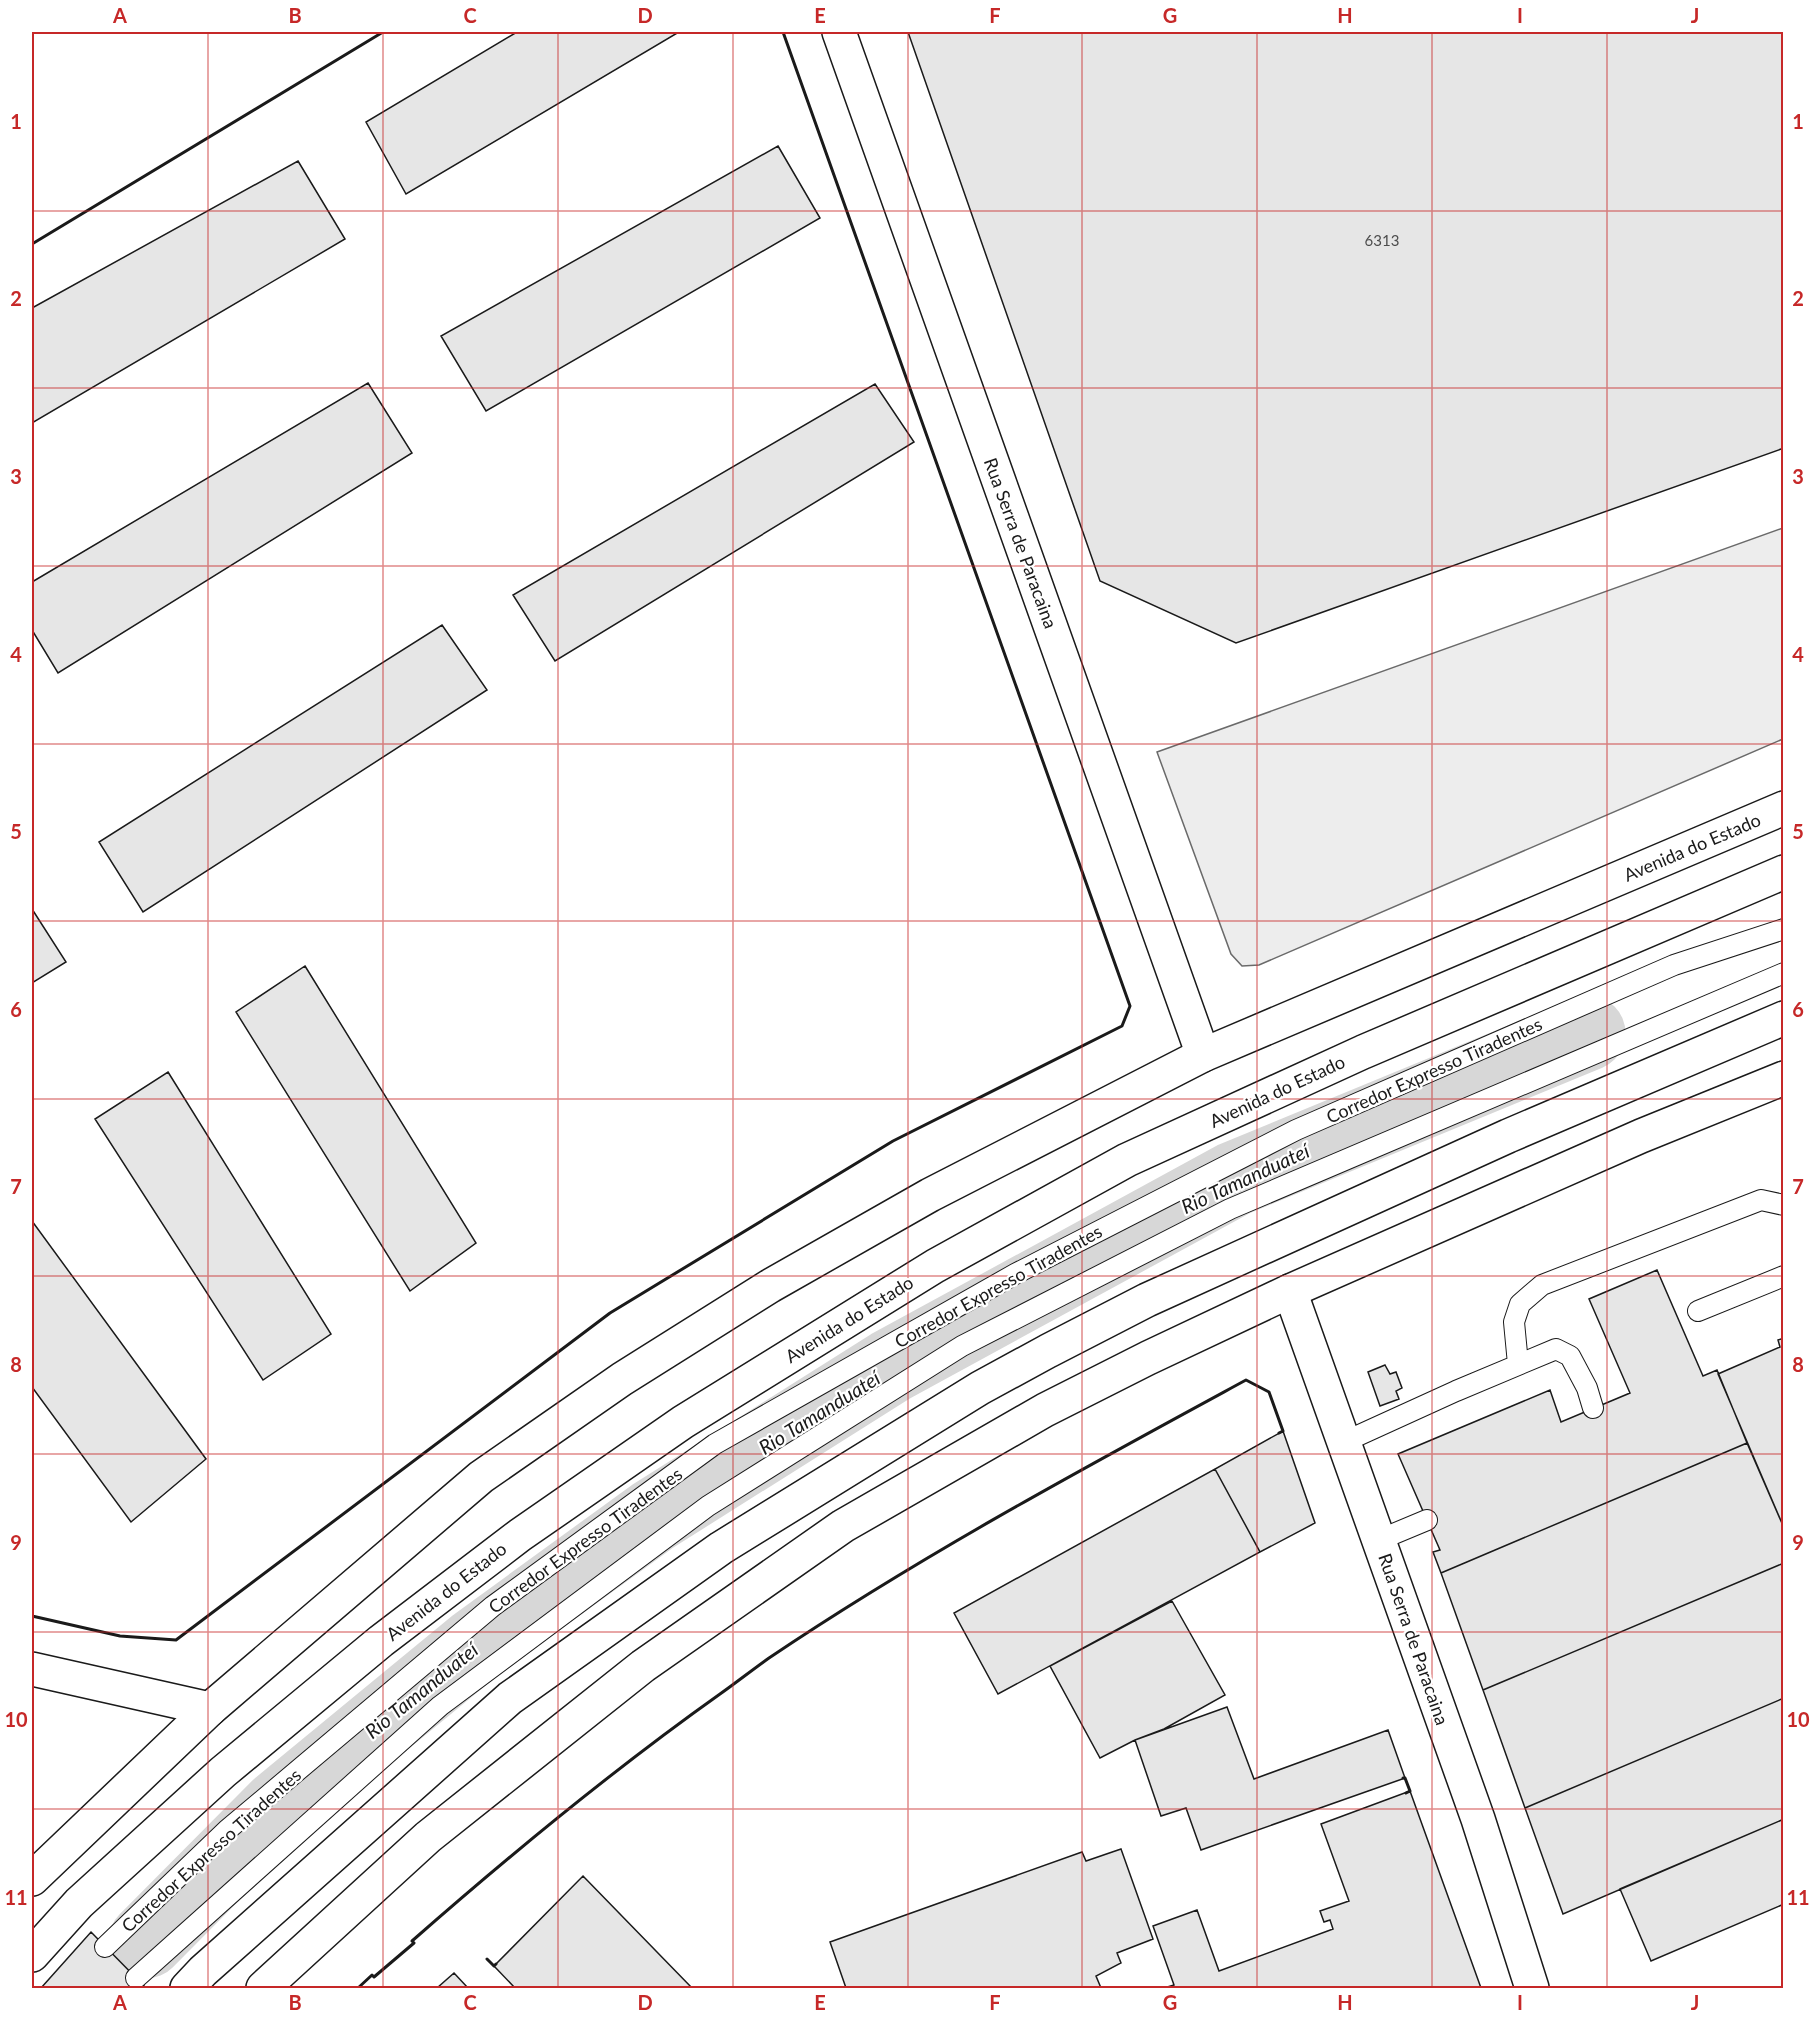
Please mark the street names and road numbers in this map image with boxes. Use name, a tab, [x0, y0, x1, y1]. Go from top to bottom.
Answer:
street label: Rua Serra de Paracaina	[980, 455, 1062, 631]
street label: Avenida do Estado	[1620, 808, 1764, 886]
street label: Corredor Expresso Tiradentes	[1323, 1012, 1545, 1128]
street label: Avenida do Estado	[1206, 1050, 1348, 1132]
street label: Corredor Expresso Tiradentes	[890, 1220, 1106, 1352]
street label: Avenida do Estado	[781, 1271, 917, 1367]
street label: Corredor Expresso Tiradentes	[484, 1462, 686, 1618]
street label: Avenida do Estado	[381, 1537, 511, 1645]
street label: Rua Serra de Paracaina	[1374, 1550, 1454, 1728]
street label: Corredor Expresso Tiradentes	[117, 1763, 305, 1936]

